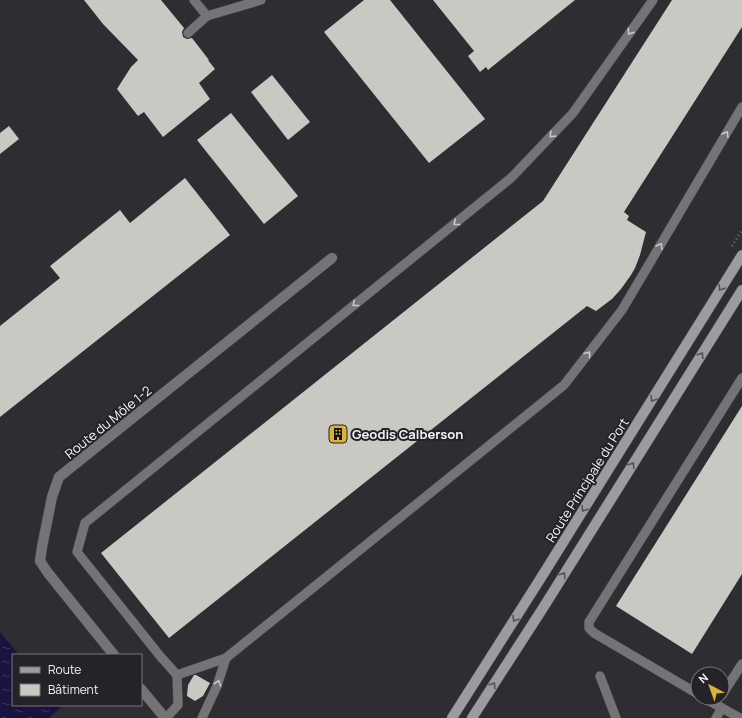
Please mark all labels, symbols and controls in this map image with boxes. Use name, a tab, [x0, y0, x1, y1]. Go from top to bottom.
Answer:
one-way arrow	[627, 28, 635, 35]
one-way arrow	[549, 130, 556, 138]
one-way arrow	[721, 131, 729, 138]
one-way arrow	[453, 218, 460, 225]
one-way arrow	[655, 243, 663, 250]
one-way arrow	[719, 284, 726, 291]
one-way arrow	[352, 300, 359, 307]
one-way arrow	[583, 351, 590, 358]
one-way arrow	[697, 352, 704, 359]
street label: Route du Môle 1-2	[61, 381, 155, 463]
one-way arrow	[650, 394, 657, 401]
street label: Route Principale du Port	[541, 414, 633, 546]
building icon: Geodis Calberson	[327, 423, 349, 445]
place label: Geodis Calberson	[352, 425, 463, 443]
one-way arrow	[628, 462, 635, 469]
one-way arrow	[581, 505, 589, 512]
one-way arrow	[558, 572, 566, 579]
one-way arrow	[512, 615, 520, 622]
legend	[12, 654, 142, 706]
text: Route	[48, 661, 81, 678]
north arrow	[690, 666, 730, 706]
text: N	[695, 670, 711, 686]
one-way arrow	[213, 679, 222, 686]
text: Bâtiment	[48, 681, 99, 698]
one-way arrow	[489, 682, 496, 689]

